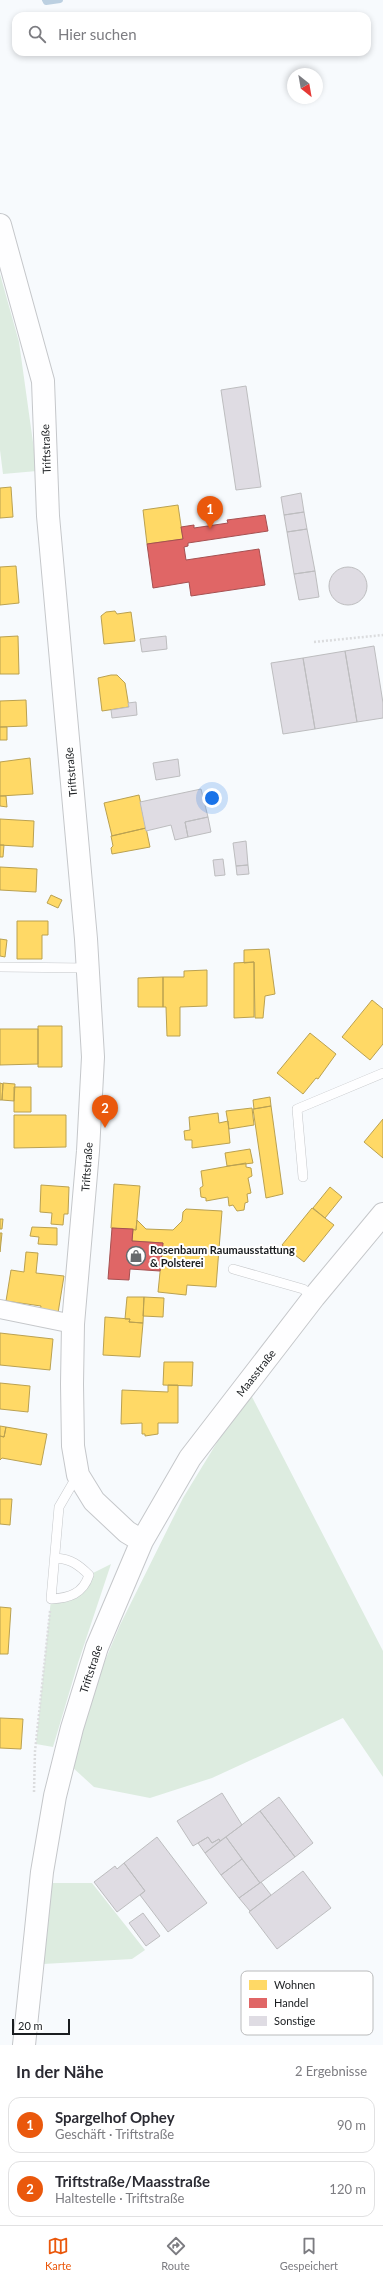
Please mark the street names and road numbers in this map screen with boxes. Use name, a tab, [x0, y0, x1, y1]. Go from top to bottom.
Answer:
street label: Triftstraße	[38, 424, 53, 474]
street label: Triftstraße	[62, 747, 79, 797]
street label: Triftstraße	[78, 1142, 95, 1192]
street label: Maasstraße	[233, 1346, 278, 1399]
street label: Triftstraße	[77, 1643, 104, 1695]

